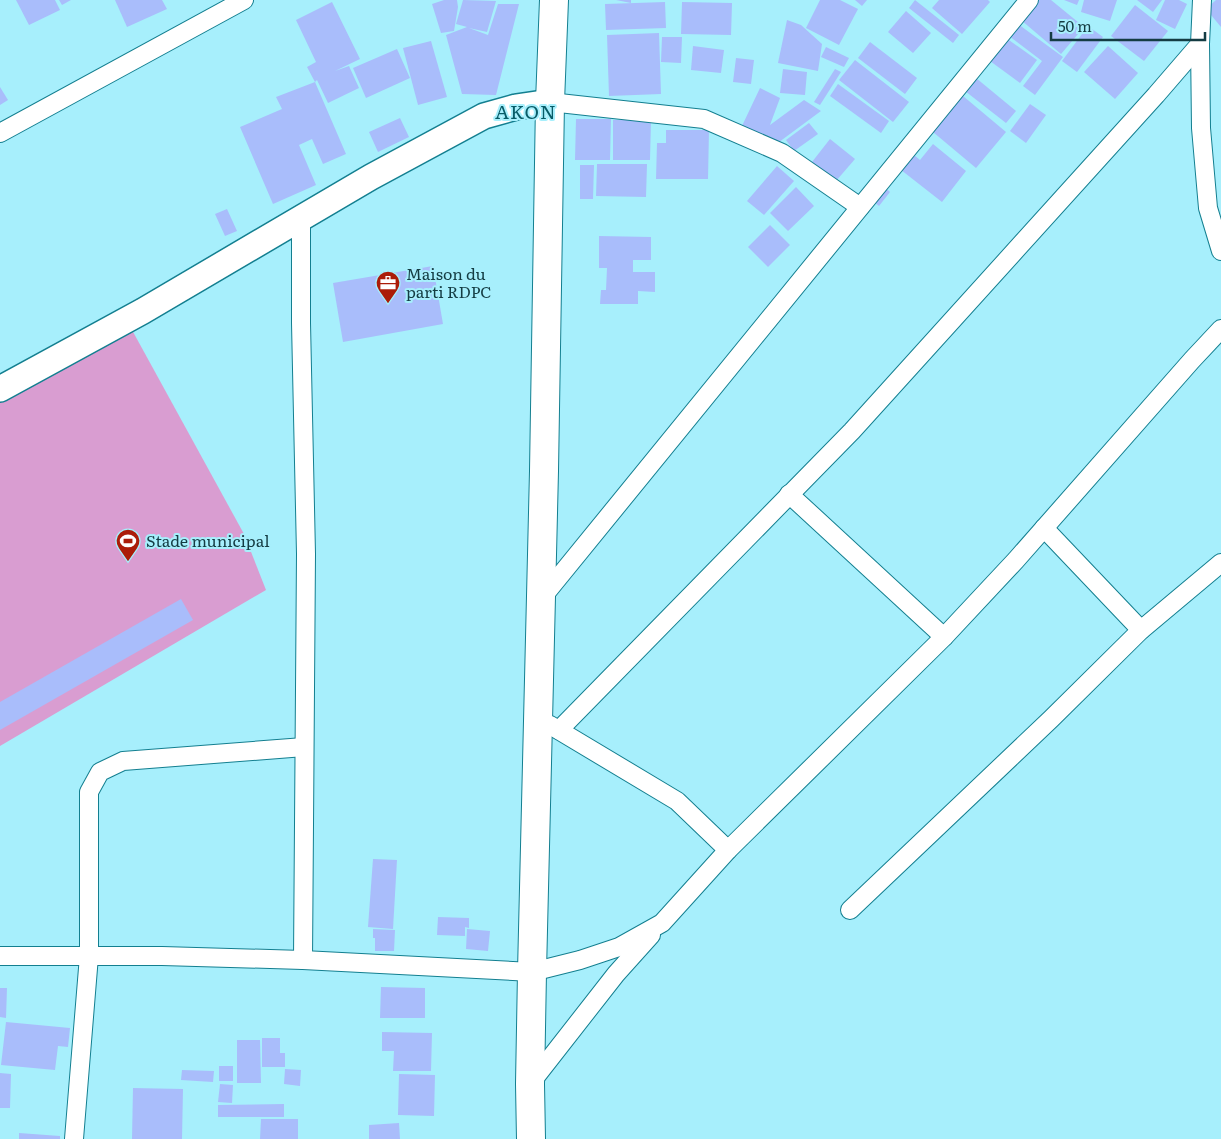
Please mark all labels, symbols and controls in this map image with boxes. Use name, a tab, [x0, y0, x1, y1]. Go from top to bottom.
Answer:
scale bar	[1051, 10, 1205, 42]
text: 50 m	[1058, 14, 1092, 37]
district label: AKON	[495, 97, 557, 125]
place label: Maison du parti RDPC	[406, 261, 492, 303]
office icon: Maison du parti RDPC	[375, 270, 401, 304]
sports icon: Stade municipal	[115, 528, 141, 562]
place label: Stade municipal	[146, 528, 270, 552]

